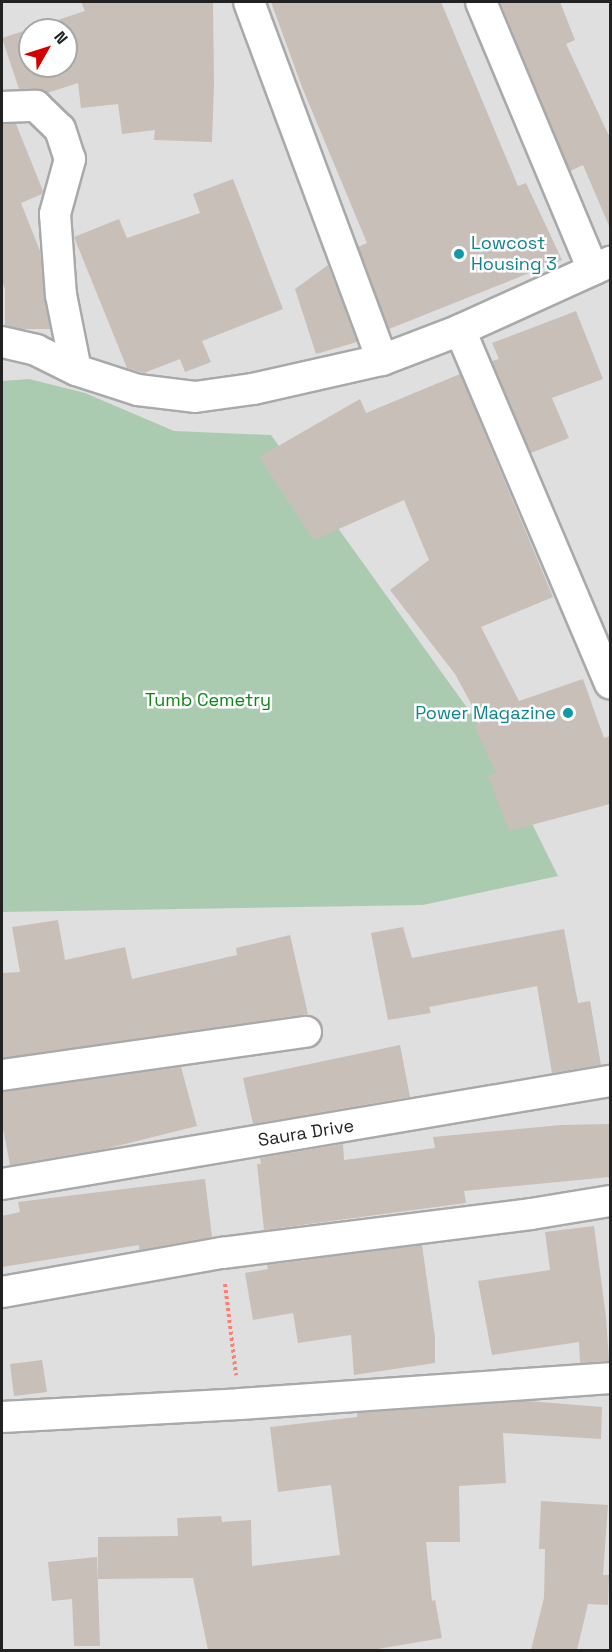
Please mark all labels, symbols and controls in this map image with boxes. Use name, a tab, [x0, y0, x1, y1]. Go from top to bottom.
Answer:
north arrow	[18, 18, 78, 78]
text: N	[49, 27, 72, 48]
place label: Lowcost Housing 3	[471, 233, 557, 276]
marker: Lowcost Housing 3	[452, 247, 466, 261]
park label: Tumb Cemetry	[145, 689, 271, 711]
place label: Power Magazine	[415, 702, 556, 724]
marker: Power Magazine	[561, 706, 575, 720]
street label: Saura Drive	[257, 1115, 355, 1151]

